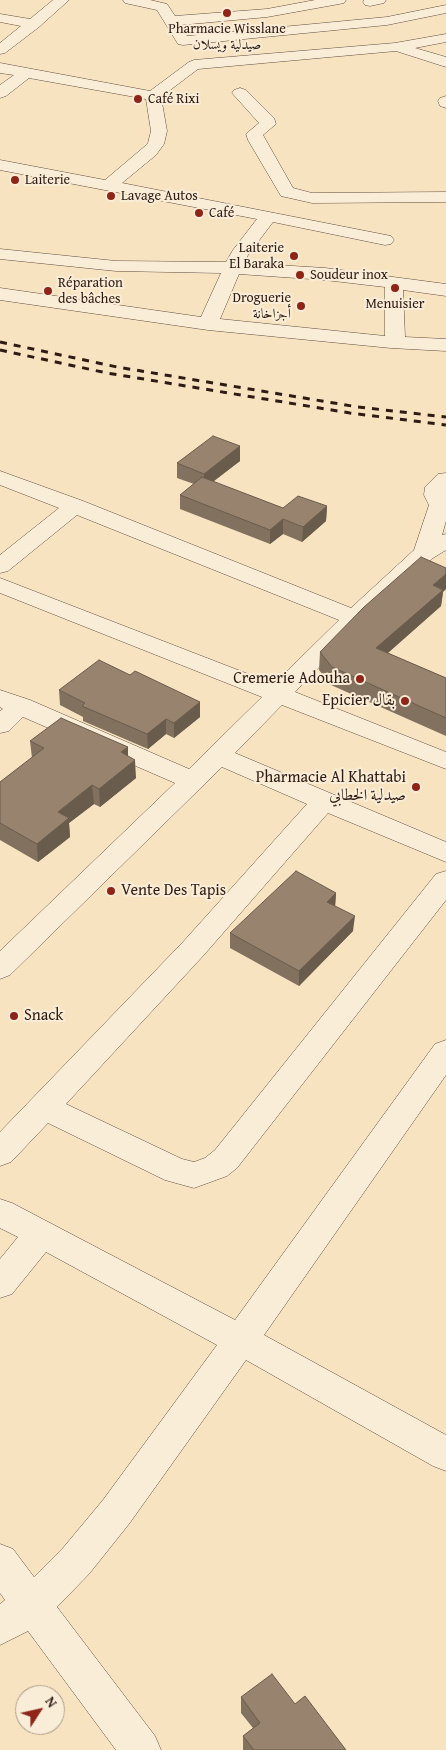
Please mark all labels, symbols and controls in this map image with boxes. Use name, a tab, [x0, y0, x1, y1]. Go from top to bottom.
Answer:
marker: Pharmacie Wisslane صيدلية ويسلان	[221, 7, 233, 19]
place label: Pharmacie Wisslane صيدلية ويسلان	[168, 21, 286, 54]
place label: Café Rixi	[148, 91, 199, 107]
marker: Café Rixi	[132, 93, 144, 105]
place label: Laiterie	[25, 172, 70, 188]
marker: Laiterie	[9, 174, 21, 186]
place label: Lavage Autos	[121, 188, 198, 204]
marker: Lavage Autos	[105, 190, 117, 202]
place label: Café	[209, 205, 234, 221]
marker: Café	[193, 207, 205, 219]
place label: Laiterie El Baraka	[229, 240, 284, 272]
marker: Laiterie El Baraka	[288, 250, 300, 262]
place label: Soudeur inox	[310, 267, 388, 283]
marker: Soudeur inox	[294, 269, 306, 281]
place label: Réparation des bâches	[58, 275, 123, 308]
marker: Menuisier	[389, 282, 401, 294]
marker: Réparation des bâches	[42, 285, 54, 297]
place label: Droguerie أجزاخانة	[232, 290, 291, 322]
place label: Menuisier	[365, 296, 425, 312]
marker: Droguerie أجزاخانة	[295, 300, 307, 312]
place label: Cremerie Adouha	[233, 669, 350, 689]
marker: Cremerie Adouha	[354, 673, 366, 685]
place label: Epicier بقال	[322, 691, 395, 711]
marker: Epicier بقال	[399, 695, 411, 707]
place label: Pharmacie Al Khattabi صيدلية الخطابي	[256, 768, 406, 806]
marker: Pharmacie Al Khattabi صيدلية الخطابي	[410, 781, 422, 793]
place label: Vente Des Tapis	[121, 881, 226, 901]
marker: Vente Des Tapis	[105, 885, 117, 897]
place label: Snack	[24, 1006, 63, 1026]
marker: Snack	[8, 1010, 20, 1022]
north arrow	[15, 1685, 65, 1735]
text: N	[41, 1692, 62, 1712]

